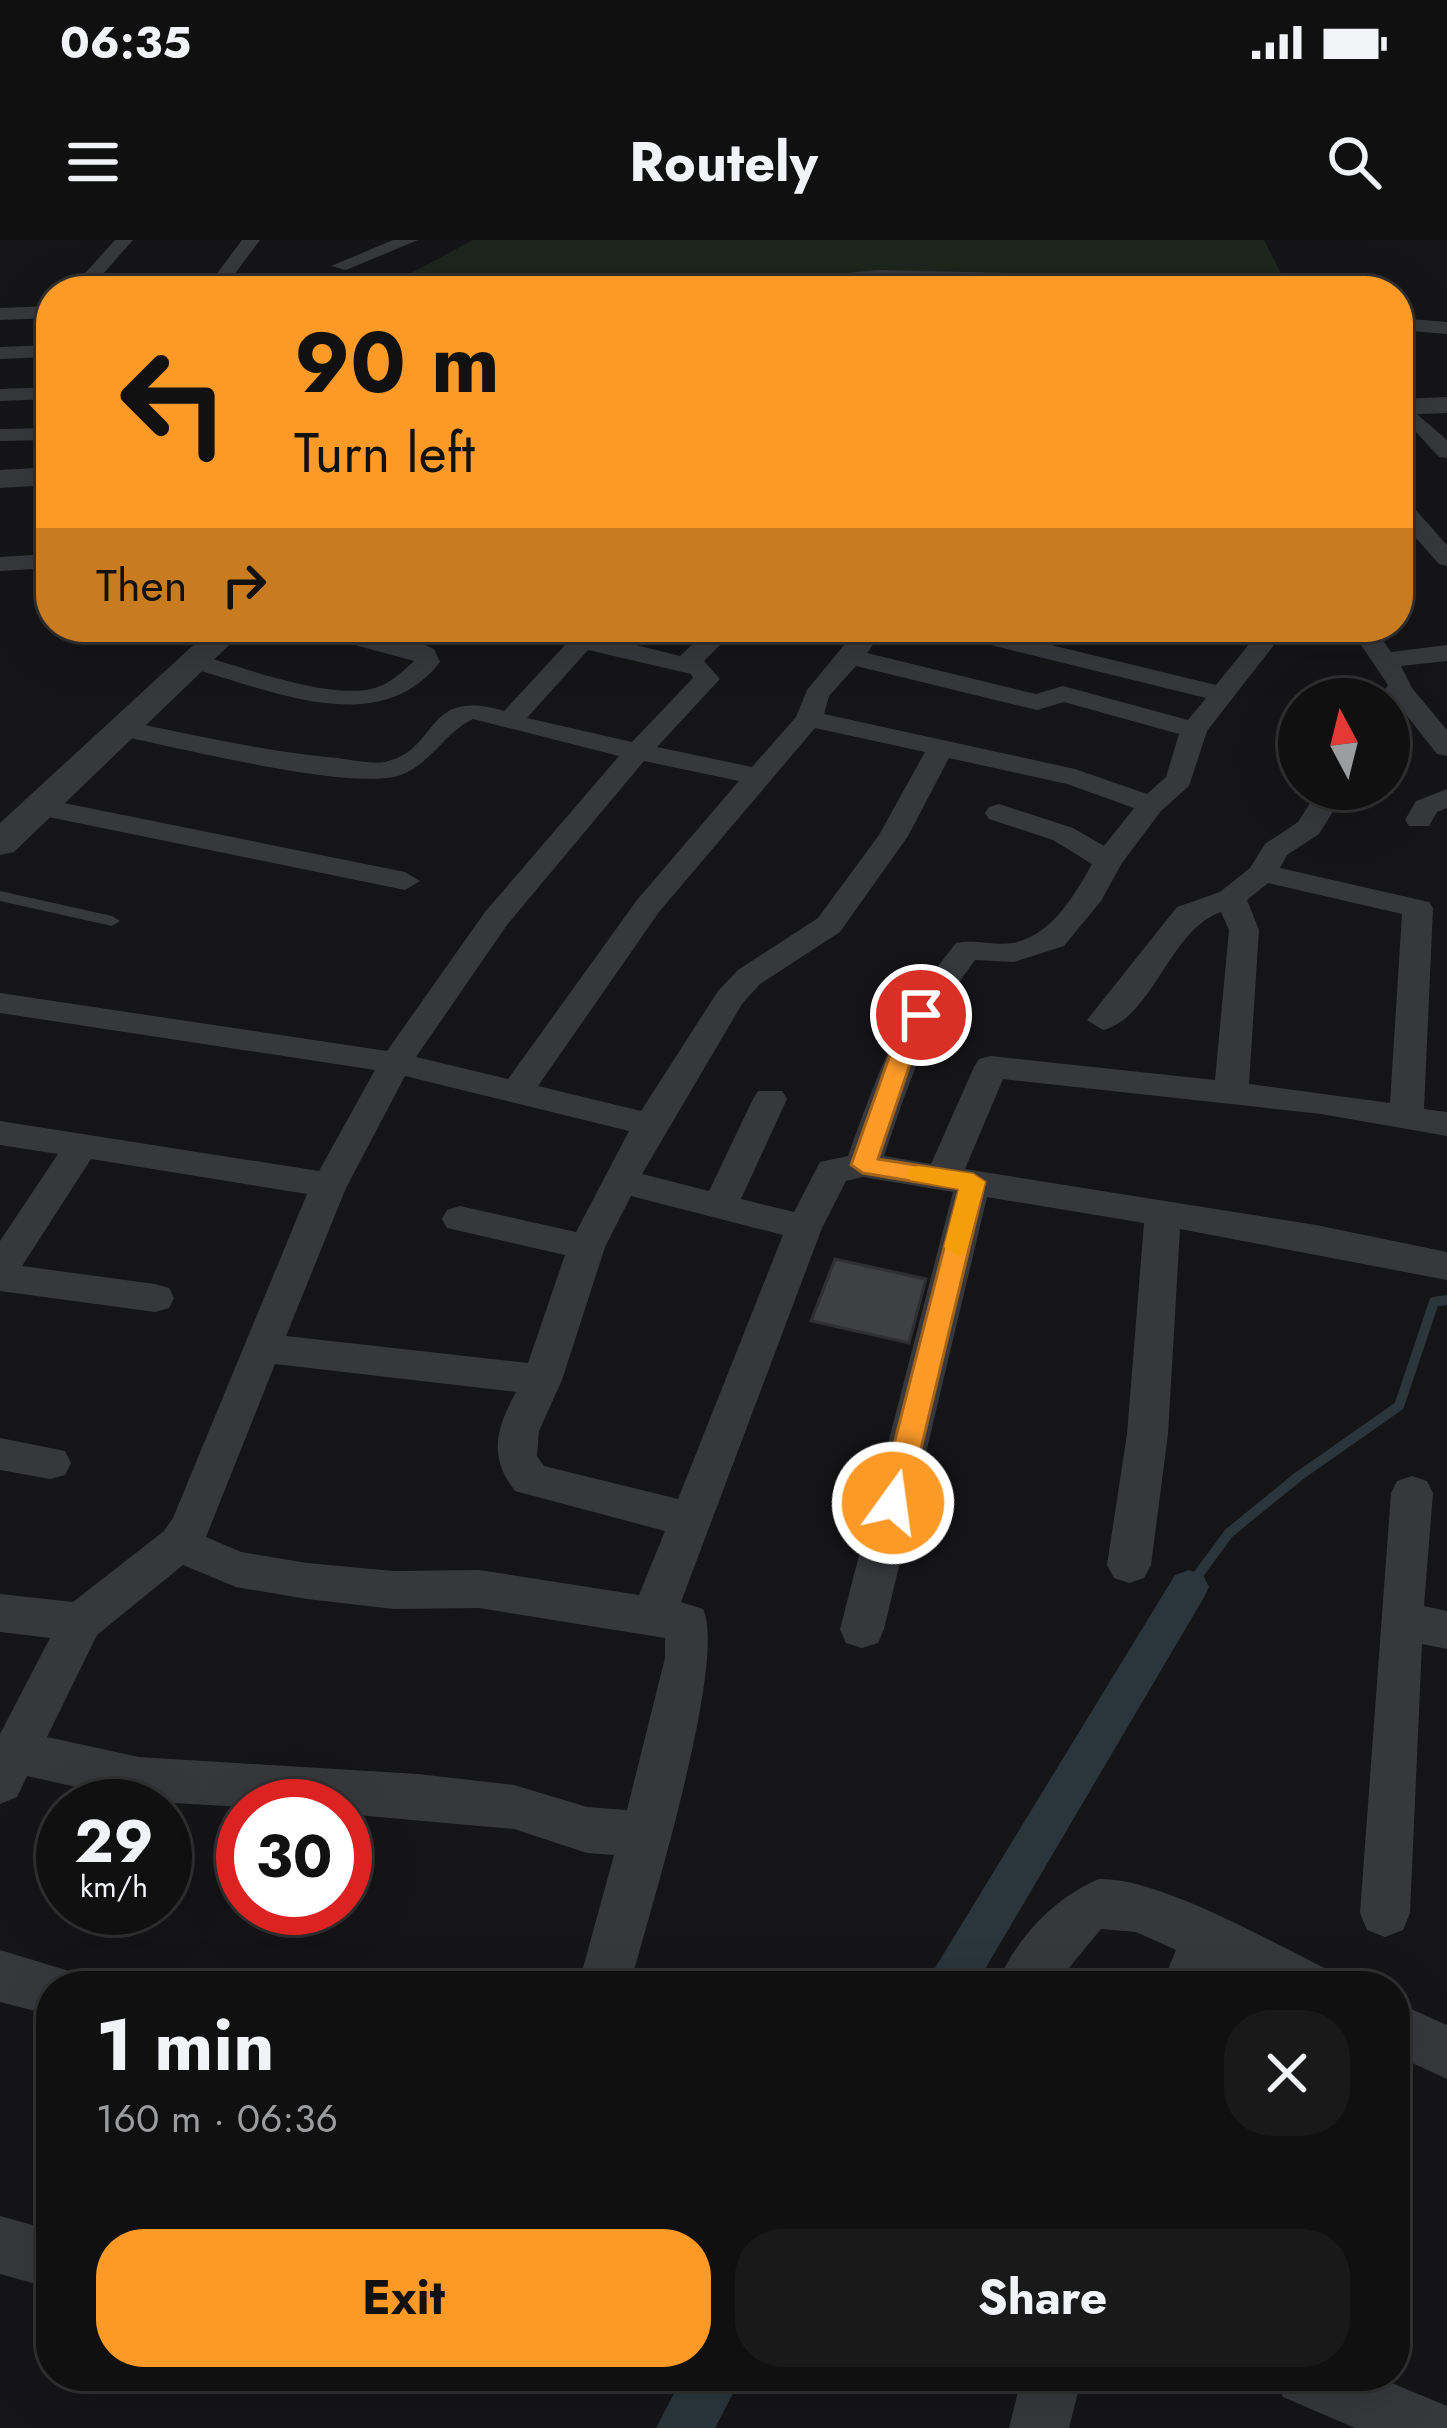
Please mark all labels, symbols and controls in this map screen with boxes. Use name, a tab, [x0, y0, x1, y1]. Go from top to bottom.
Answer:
text: 06:35	[60, 10, 191, 75]
text: Routely	[629, 123, 818, 201]
icon: menu	[60, 129, 126, 195]
icon: search	[1321, 129, 1387, 195]
text: 90 m	[294, 302, 500, 424]
icon: left	[96, 324, 252, 480]
text: Turn left	[294, 414, 475, 492]
icon: right	[211, 552, 277, 618]
text: Then	[96, 553, 187, 618]
north arrow	[1278, 678, 1410, 810]
map controls	[1278, 678, 1410, 810]
pin	[870, 964, 972, 1066]
icon: arrive	[888, 982, 954, 1048]
position arrow	[830, 1440, 956, 1566]
speed limit sign: 30	[216, 1779, 372, 1935]
text: 29	[74, 1798, 154, 1885]
text: km/h	[80, 1865, 148, 1908]
text: 1 min	[96, 1993, 275, 2097]
button: close	[1224, 2010, 1350, 2136]
text: 160 m · 06:36	[96, 2090, 338, 2147]
button: Exit	[96, 2229, 711, 2367]
button: Share	[735, 2229, 1350, 2367]

